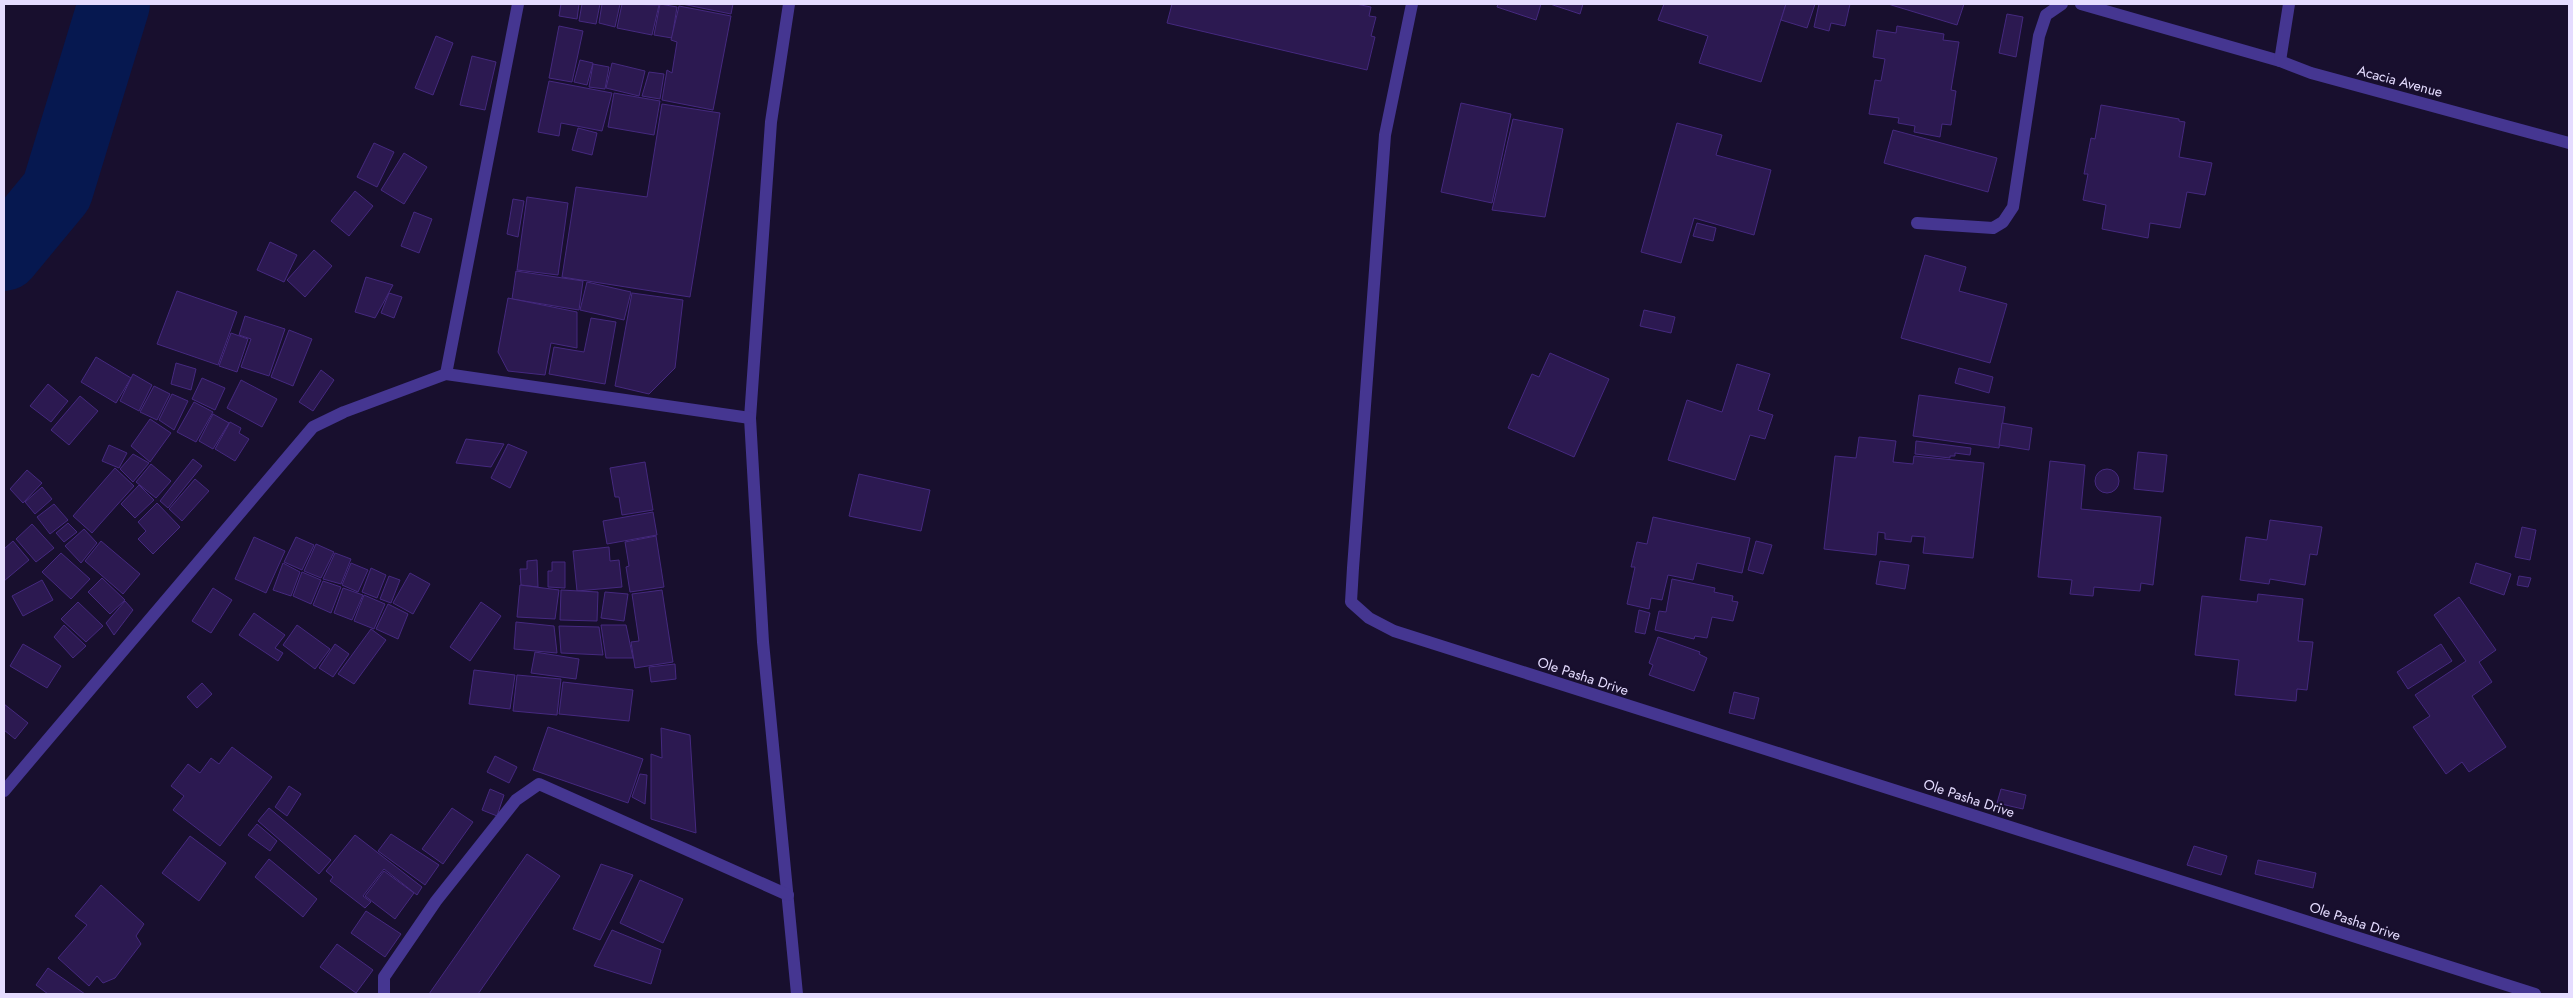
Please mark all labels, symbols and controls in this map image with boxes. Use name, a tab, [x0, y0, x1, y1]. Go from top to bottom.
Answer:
street label: Acacia Avenue	[2355, 60, 2445, 102]
street label: Ole Pasha Drive	[1535, 652, 1631, 700]
street label: Ole Pasha Drive	[1921, 774, 2017, 822]
street label: Ole Pasha Drive	[2307, 897, 2403, 945]

